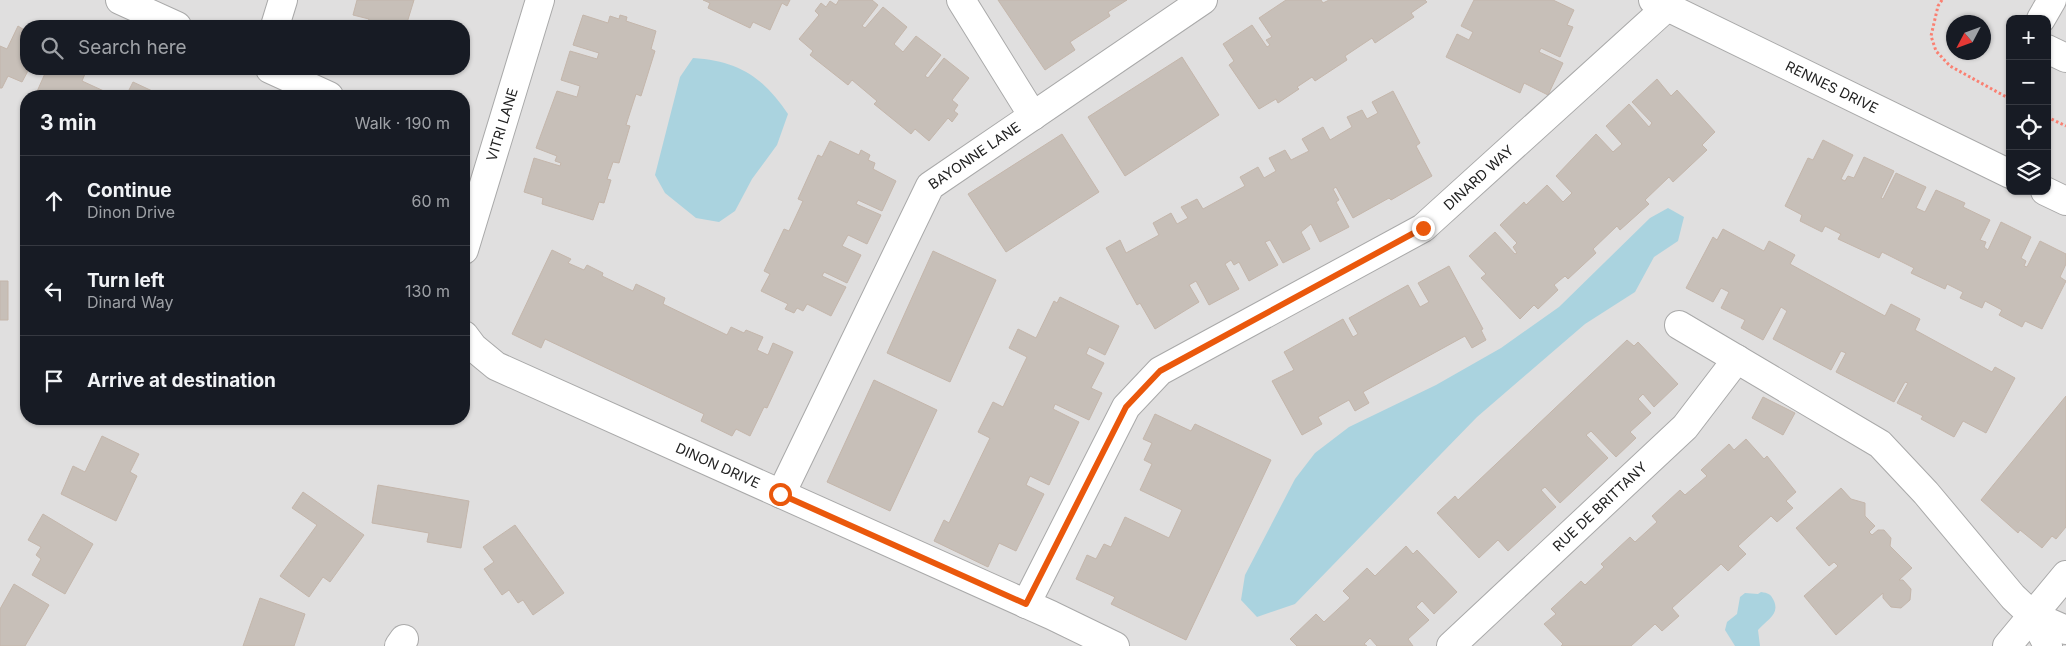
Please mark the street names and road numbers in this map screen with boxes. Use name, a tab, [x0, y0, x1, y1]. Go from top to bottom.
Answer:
street label: RENNES DRIVE	[1783, 57, 1881, 116]
street label: VITRI LANE	[482, 86, 521, 163]
street label: BAYONNE LANE	[925, 118, 1023, 193]
street label: DINARD WAY	[1440, 141, 1517, 213]
street label: DINON DRIVE	[673, 439, 763, 491]
street label: RUE DE BRITTANY	[1549, 458, 1651, 554]

